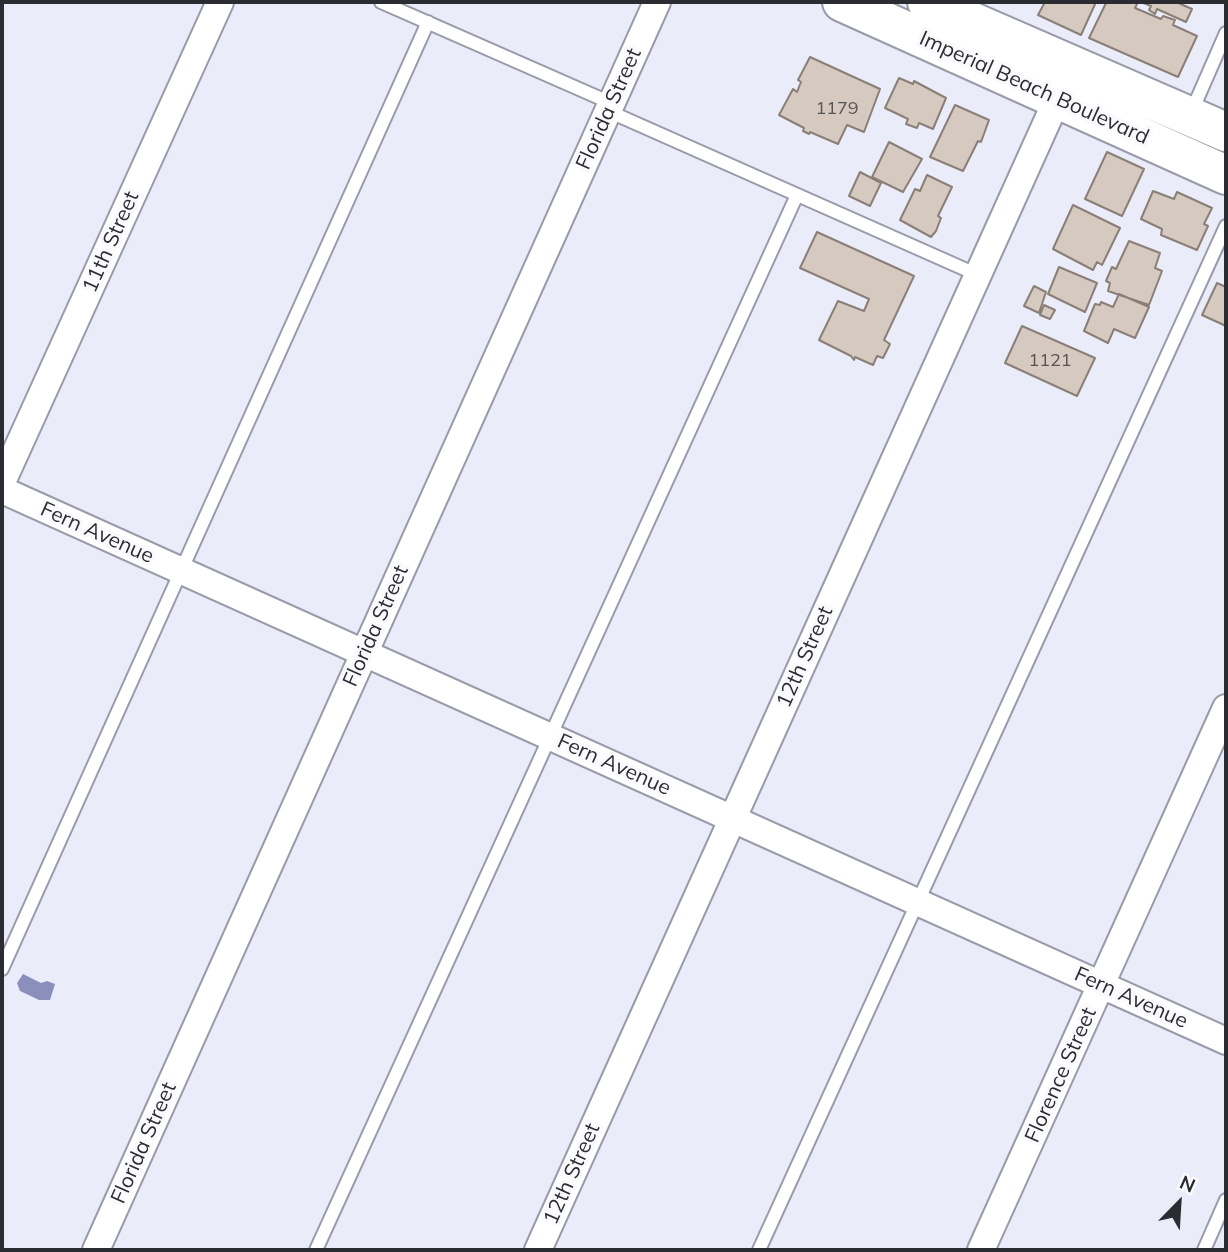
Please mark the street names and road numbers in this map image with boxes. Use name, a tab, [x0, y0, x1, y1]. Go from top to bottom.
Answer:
street label: Imperial Beach Boulevard	[915, 26, 1153, 150]
street label: Florida Street	[571, 44, 647, 174]
street label: 11th Street	[77, 187, 145, 297]
street label: Fern Avenue	[36, 497, 158, 569]
street label: Florida Street	[338, 561, 414, 691]
street label: 12th Street	[771, 602, 839, 712]
street label: Fern Avenue	[553, 729, 675, 801]
street label: Fern Avenue	[1070, 962, 1192, 1034]
street label: Florence Street	[1020, 1004, 1102, 1146]
street label: Florida Street	[106, 1078, 182, 1208]
street label: 12th Street	[538, 1119, 606, 1229]

